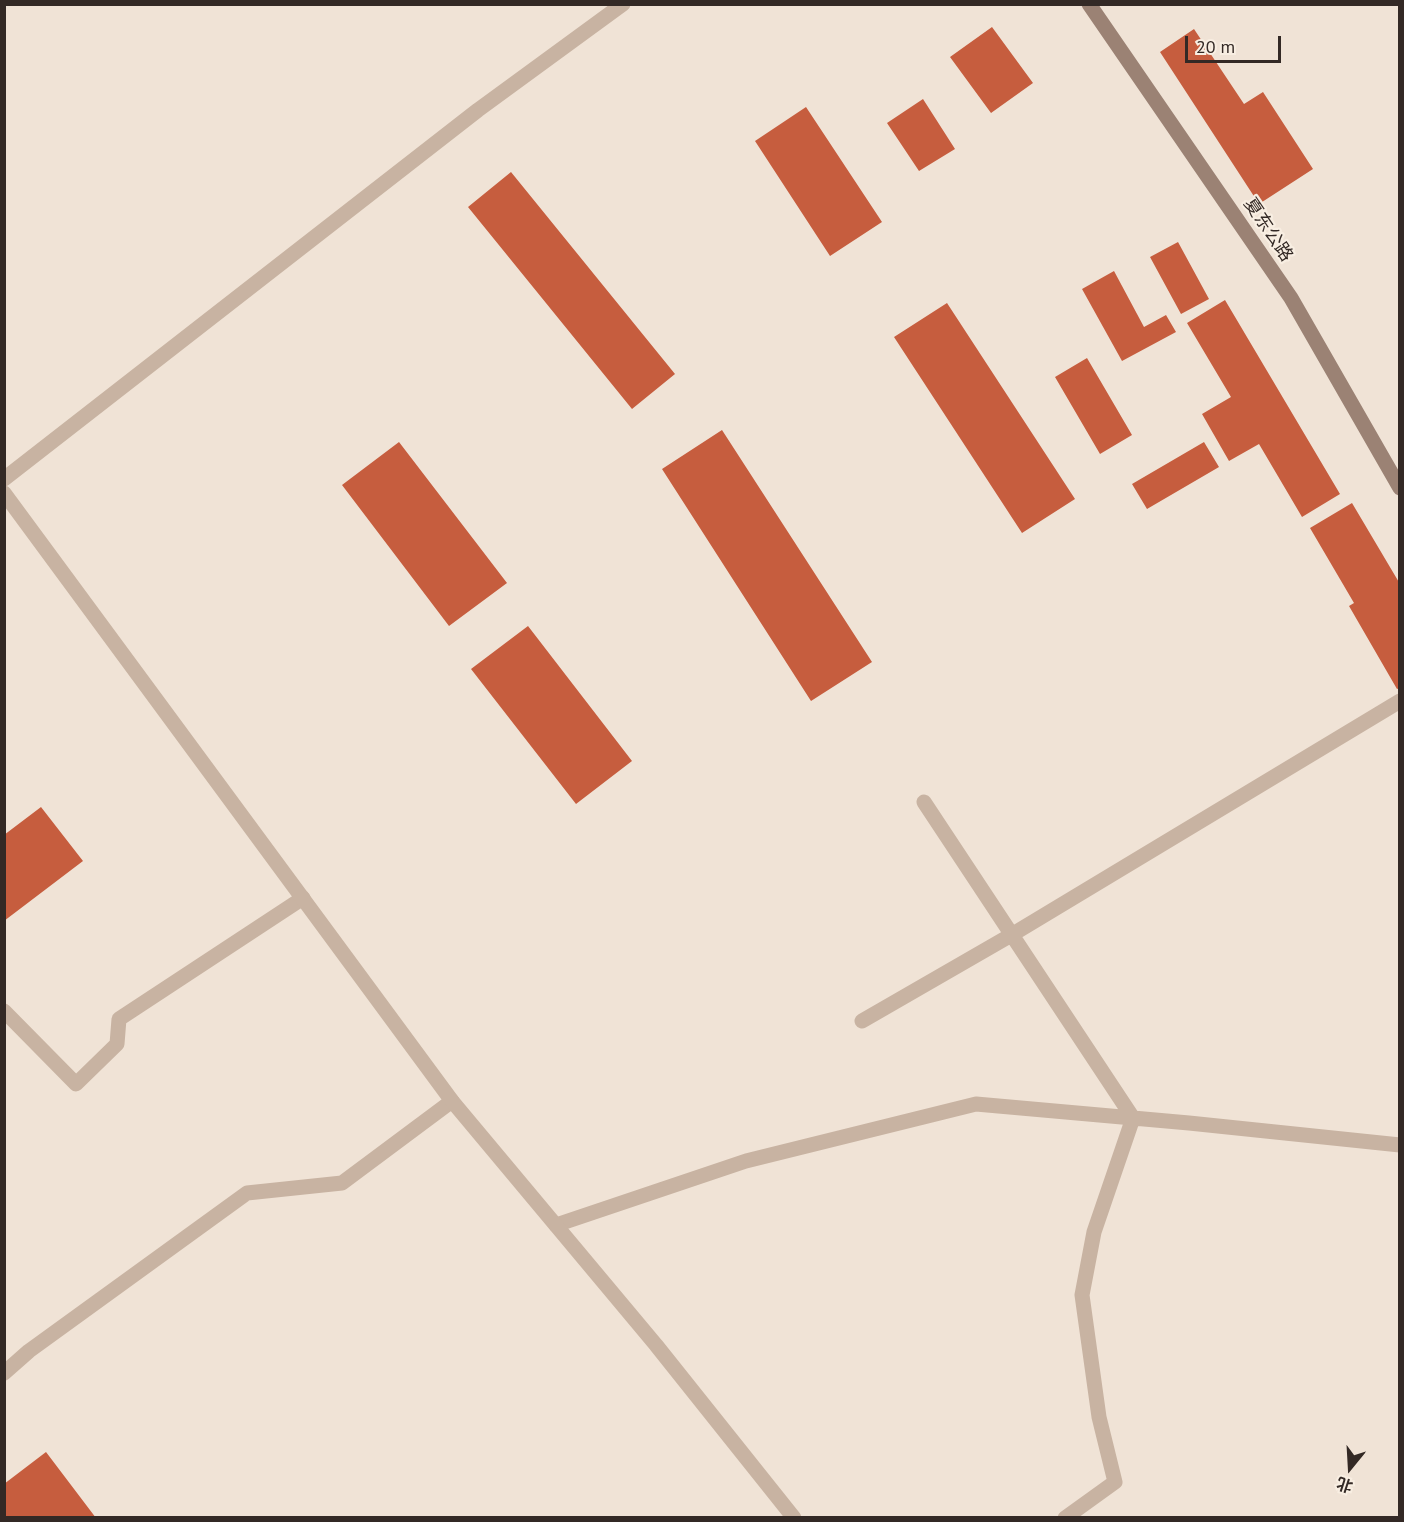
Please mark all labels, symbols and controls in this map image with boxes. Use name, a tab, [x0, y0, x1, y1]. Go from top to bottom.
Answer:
scale bar	[1188, 24, 1284, 62]
text: 20 m	[1196, 35, 1235, 58]
street label: 夏东公路	[1239, 194, 1297, 266]
north arrow	[1320, 1438, 1380, 1498]
text: 北	[1334, 1473, 1355, 1497]

